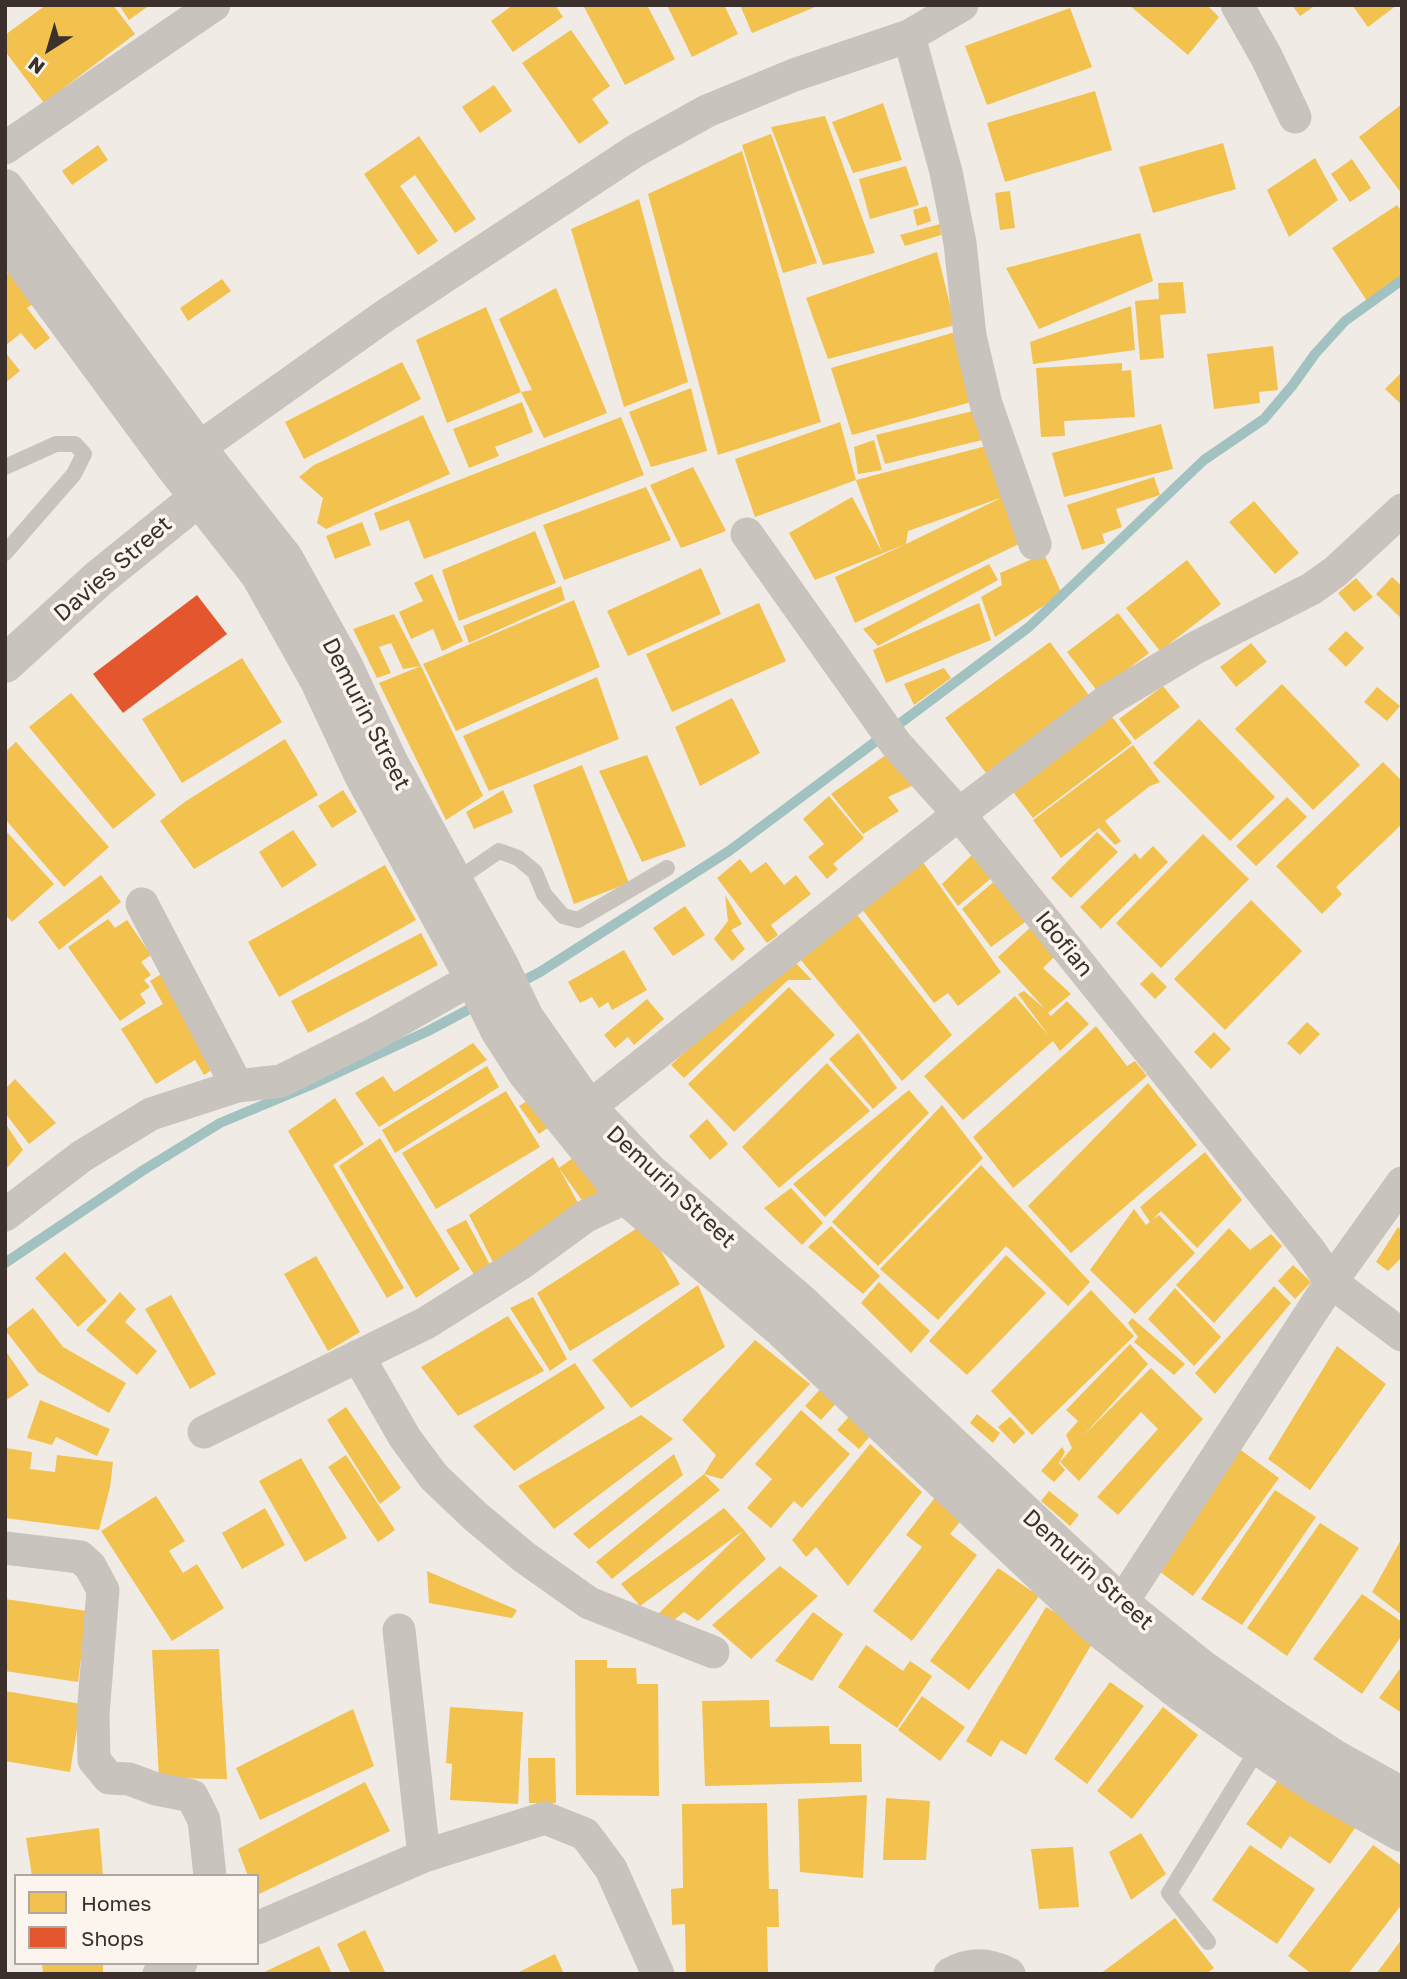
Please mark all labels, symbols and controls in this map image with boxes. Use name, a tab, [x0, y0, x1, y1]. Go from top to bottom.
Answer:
north arrow	[14, 14, 84, 84]
text: N	[23, 53, 49, 80]
street label: Davies Street	[48, 510, 178, 628]
street label: Demurin Street	[316, 633, 416, 795]
street label: Idofian	[1029, 906, 1099, 982]
street label: Demurin Street	[601, 1120, 741, 1254]
street label: Demurin Street	[1017, 1504, 1159, 1636]
legend	[14, 1874, 259, 1965]
text: Homes	[81, 1890, 151, 1916]
text: Shops	[81, 1925, 144, 1951]

